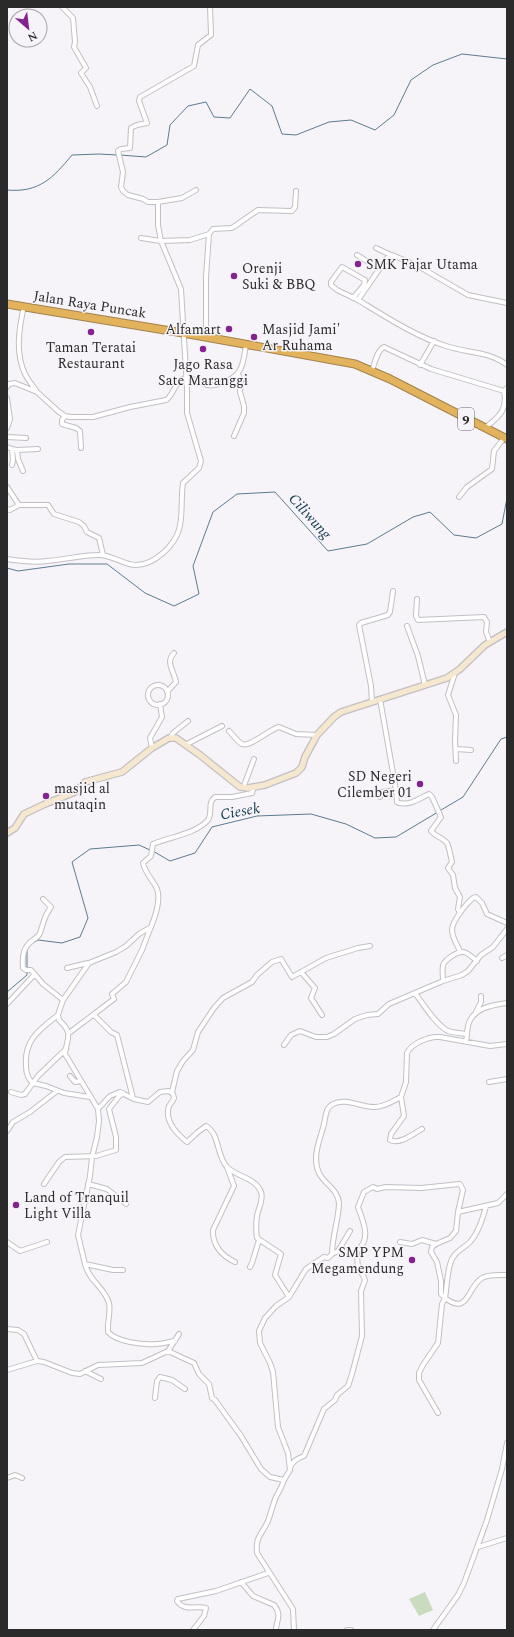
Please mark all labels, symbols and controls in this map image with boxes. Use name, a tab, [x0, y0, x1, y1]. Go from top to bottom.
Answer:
north arrow	[8, 8, 48, 48]
text: N	[24, 27, 40, 46]
place label: SMK Fajar Utama	[366, 254, 478, 275]
place label: Orenji Suki & BBQ	[242, 258, 316, 295]
marker: SMK Fajar Utama	[353, 259, 363, 269]
marker: Orenji Suki & BBQ	[229, 271, 239, 281]
street label: Jalan Raya Puncak	[32, 285, 148, 324]
place label: Alfamart	[166, 319, 221, 340]
place label: Masjid Jami' Ar Ruhama	[262, 319, 340, 356]
marker: Alfamart	[224, 324, 234, 334]
marker: Taman Teratai Restaurant	[86, 327, 96, 337]
marker: Masjid Jami' Ar Ruhama	[249, 332, 259, 342]
place label: Taman Teratai Restaurant	[46, 337, 136, 374]
marker: Jago Rasa Sate Maranggi	[198, 344, 208, 354]
place label: Jago Rasa Sate Maranggi	[158, 354, 248, 391]
road number: 9	[458, 408, 474, 430]
water label: Ciliwung	[283, 488, 337, 545]
place label: SD Negeri Cilember 01	[337, 766, 412, 803]
place label: masjid al mutaqin	[54, 778, 110, 815]
marker: SD Negeri Cilember 01	[415, 779, 425, 789]
marker: masjid al mutaqin	[41, 791, 51, 801]
water label: Ciesek	[218, 797, 262, 826]
place label: Land of Tranquil Light Villa	[24, 1187, 129, 1224]
marker: Land of Tranquil Light Villa	[11, 1200, 21, 1210]
place label: SMP YPM Megamendung	[311, 1242, 404, 1279]
marker: SMP YPM Megamendung	[407, 1255, 417, 1265]

